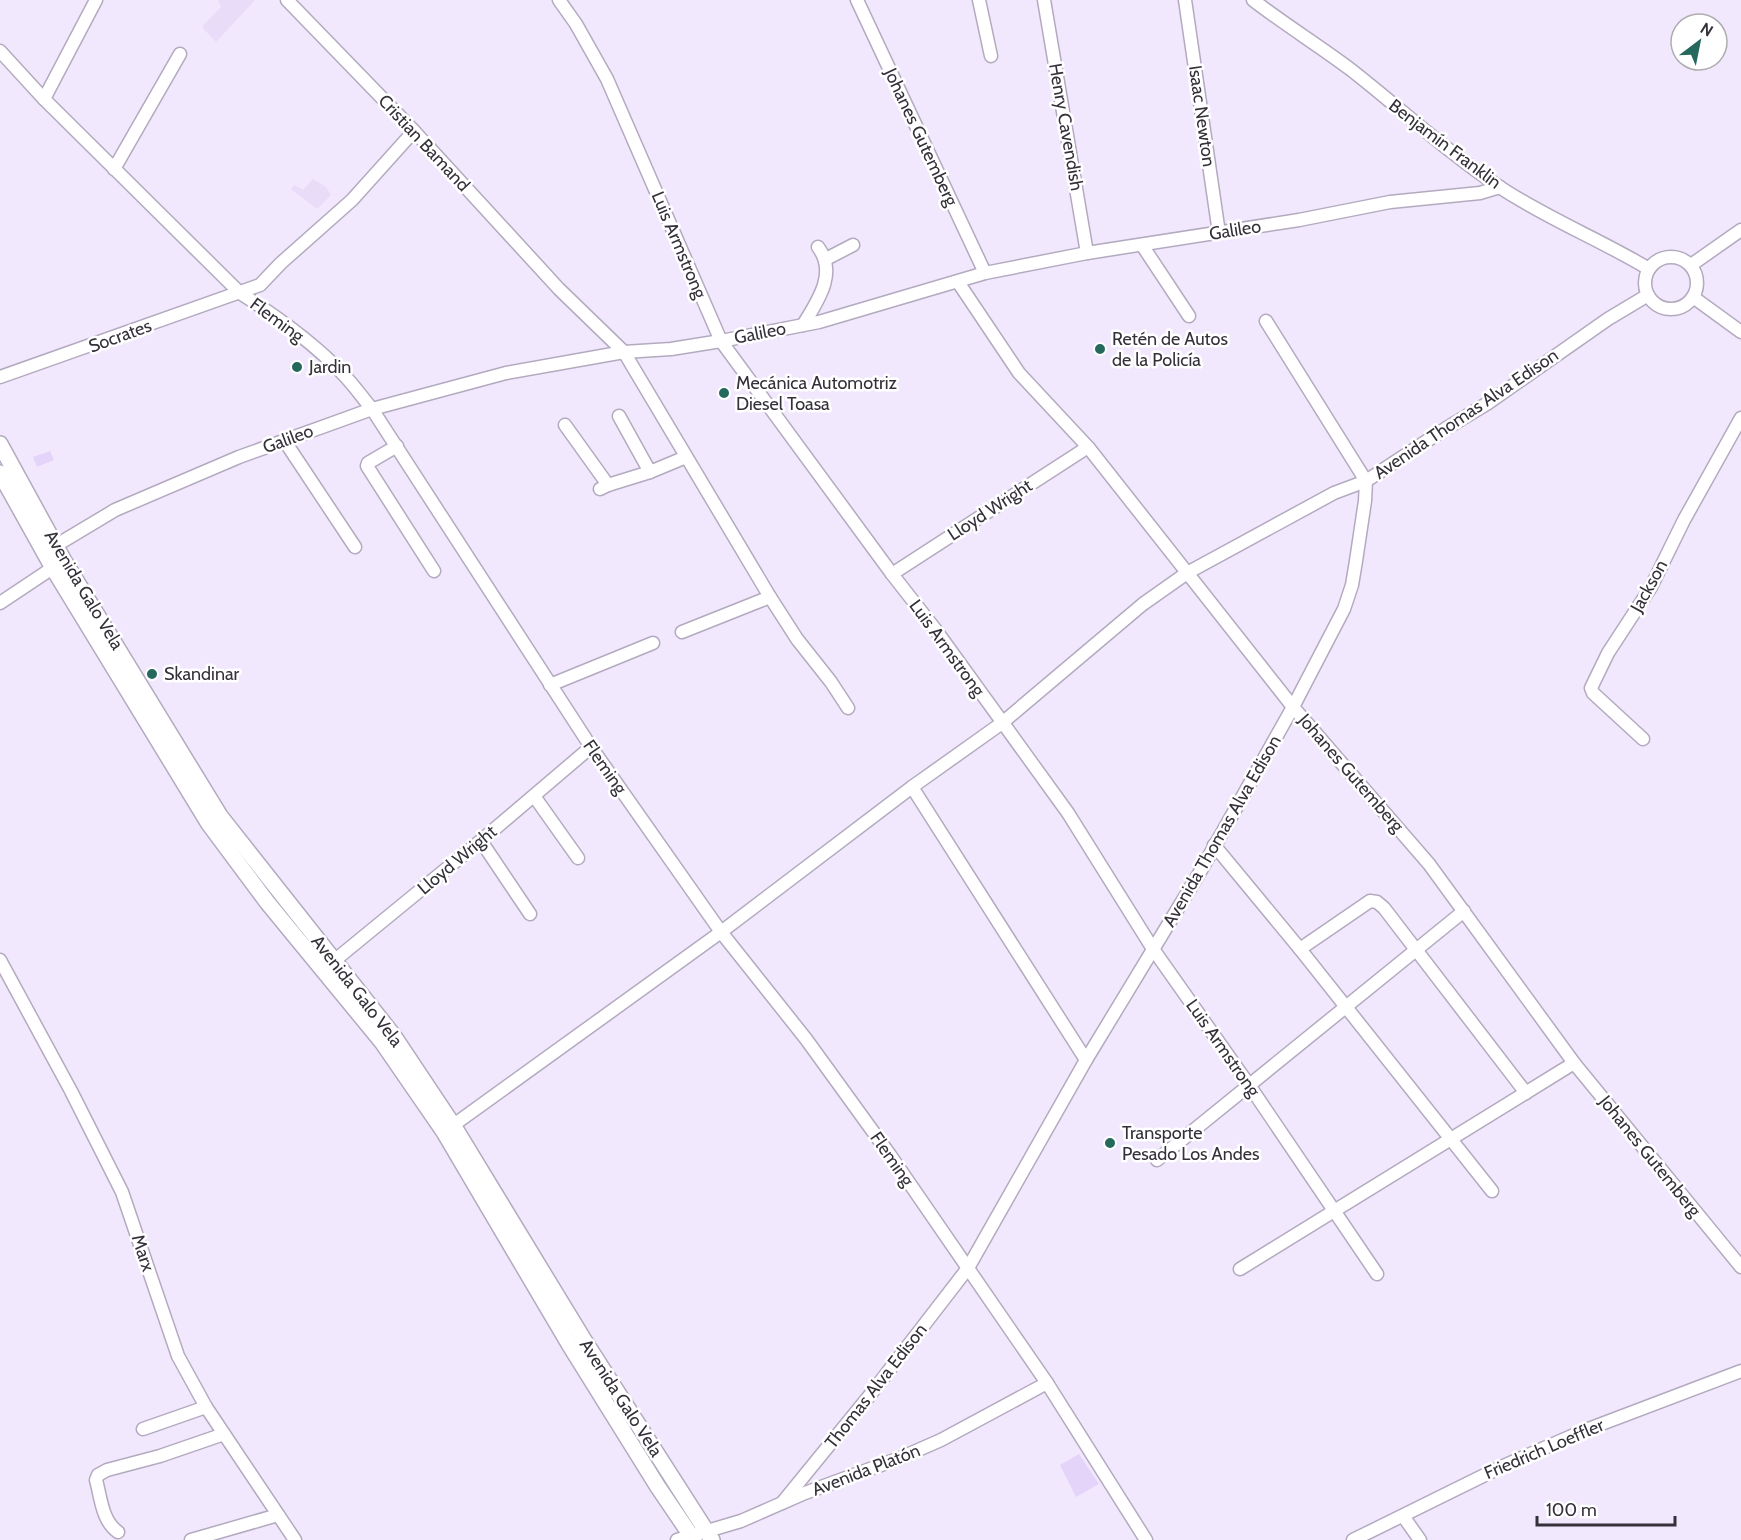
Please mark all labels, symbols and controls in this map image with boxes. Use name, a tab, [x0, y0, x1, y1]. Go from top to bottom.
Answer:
north arrow	[1669, 12, 1729, 72]
text: N	[1697, 19, 1717, 41]
street label: Henry Cavendish	[1044, 62, 1088, 192]
street label: Johanes Gutemberg	[879, 64, 963, 210]
street label: Isaac Newton	[1184, 64, 1220, 168]
street label: Cristian Bamand	[374, 90, 474, 196]
street label: Benjamín Franklin	[1384, 95, 1506, 193]
street label: Luis Armstrong	[647, 188, 712, 303]
street label: Galileo	[1208, 215, 1263, 245]
street label: Fleming	[246, 293, 309, 348]
street label: Socrates	[86, 314, 154, 358]
street label: Galileo	[732, 317, 788, 349]
place label: Retén de Autos de la Policía	[1112, 328, 1228, 371]
marker: Retén de Autos de la Policía	[1093, 342, 1107, 356]
street label: Avenida Thomas Alva Edison	[1370, 344, 1562, 484]
place label: Jardin	[308, 356, 351, 378]
marker: Jardin	[290, 360, 304, 374]
place label: Mecánica Automotriz Diesel Toasa	[736, 372, 897, 415]
marker: Mecánica Automotriz Diesel Toasa	[717, 386, 731, 400]
street label: Galileo	[260, 420, 316, 458]
street label: Lloyd Wright	[944, 475, 1036, 545]
street label: Avenida Galo Vela	[40, 526, 129, 654]
street label: Jackson	[1625, 556, 1672, 617]
street label: Luis Armstrong	[905, 595, 990, 701]
place label: Skandinar	[164, 663, 240, 685]
marker: Skandinar	[145, 667, 159, 681]
street label: Johanes Gutemberg	[1293, 709, 1409, 837]
street label: Avenida Thomas Alva Edison	[1158, 731, 1286, 931]
street label: Fleming	[578, 736, 632, 799]
street label: Lloyd Wright	[413, 821, 501, 899]
street label: Avenida Galo Vela	[307, 931, 408, 1052]
street label: Luis Armstrong	[1181, 995, 1265, 1102]
street label: Johanes Gutemberg	[1594, 1090, 1706, 1222]
place label: Transporte Pesado Los Andes	[1122, 1122, 1259, 1165]
street label: Fleming	[865, 1128, 919, 1191]
marker: Transporte Pesado Los Andes	[1103, 1136, 1117, 1150]
street label: Marx	[127, 1232, 159, 1275]
street label: Thomas Alva Edison	[820, 1319, 932, 1453]
street label: Avenida Galo Vela	[575, 1335, 667, 1461]
street label: Friedrich Loeffler	[1481, 1414, 1607, 1484]
street label: Avenida Platón	[809, 1439, 923, 1501]
scale bar	[1537, 1489, 1675, 1527]
text: 100 m	[1546, 1499, 1597, 1521]

